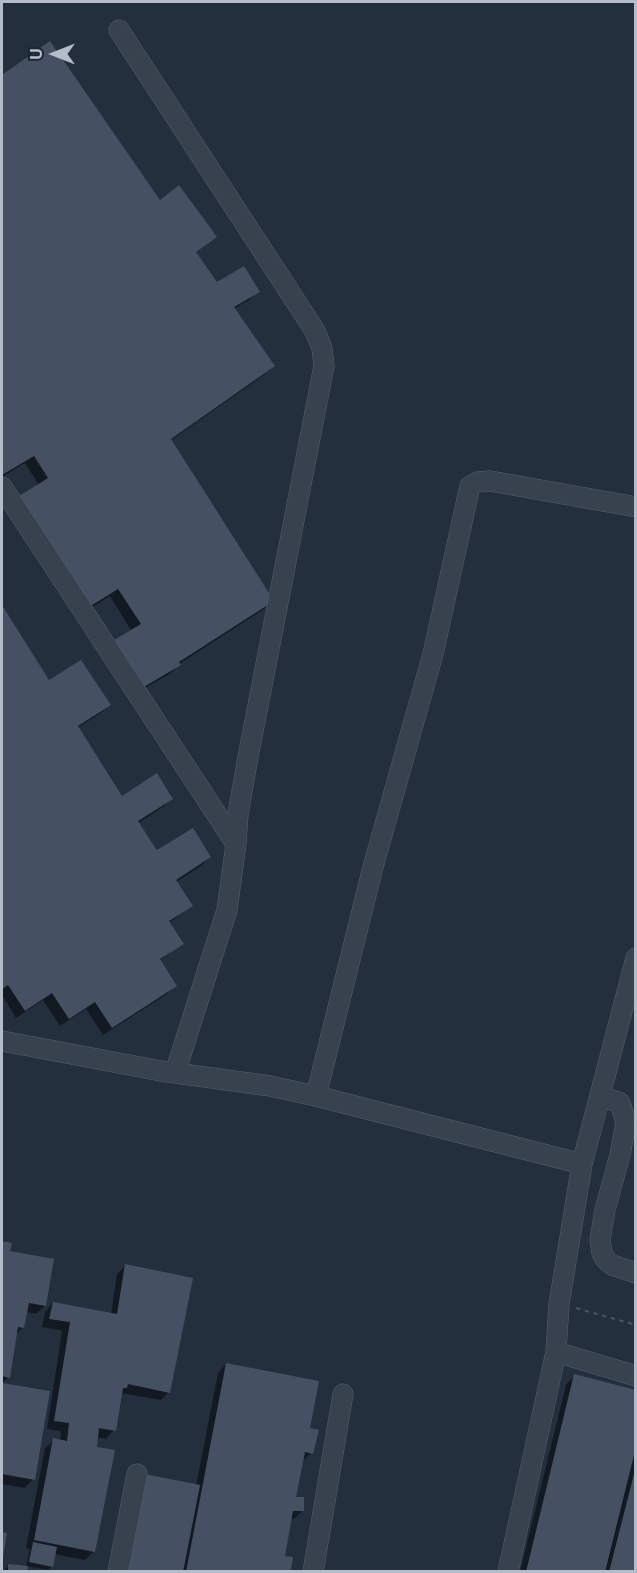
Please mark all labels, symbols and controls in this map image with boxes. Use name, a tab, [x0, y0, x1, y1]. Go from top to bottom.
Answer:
north arrow	[24, 24, 84, 84]
text: U	[25, 48, 47, 60]

